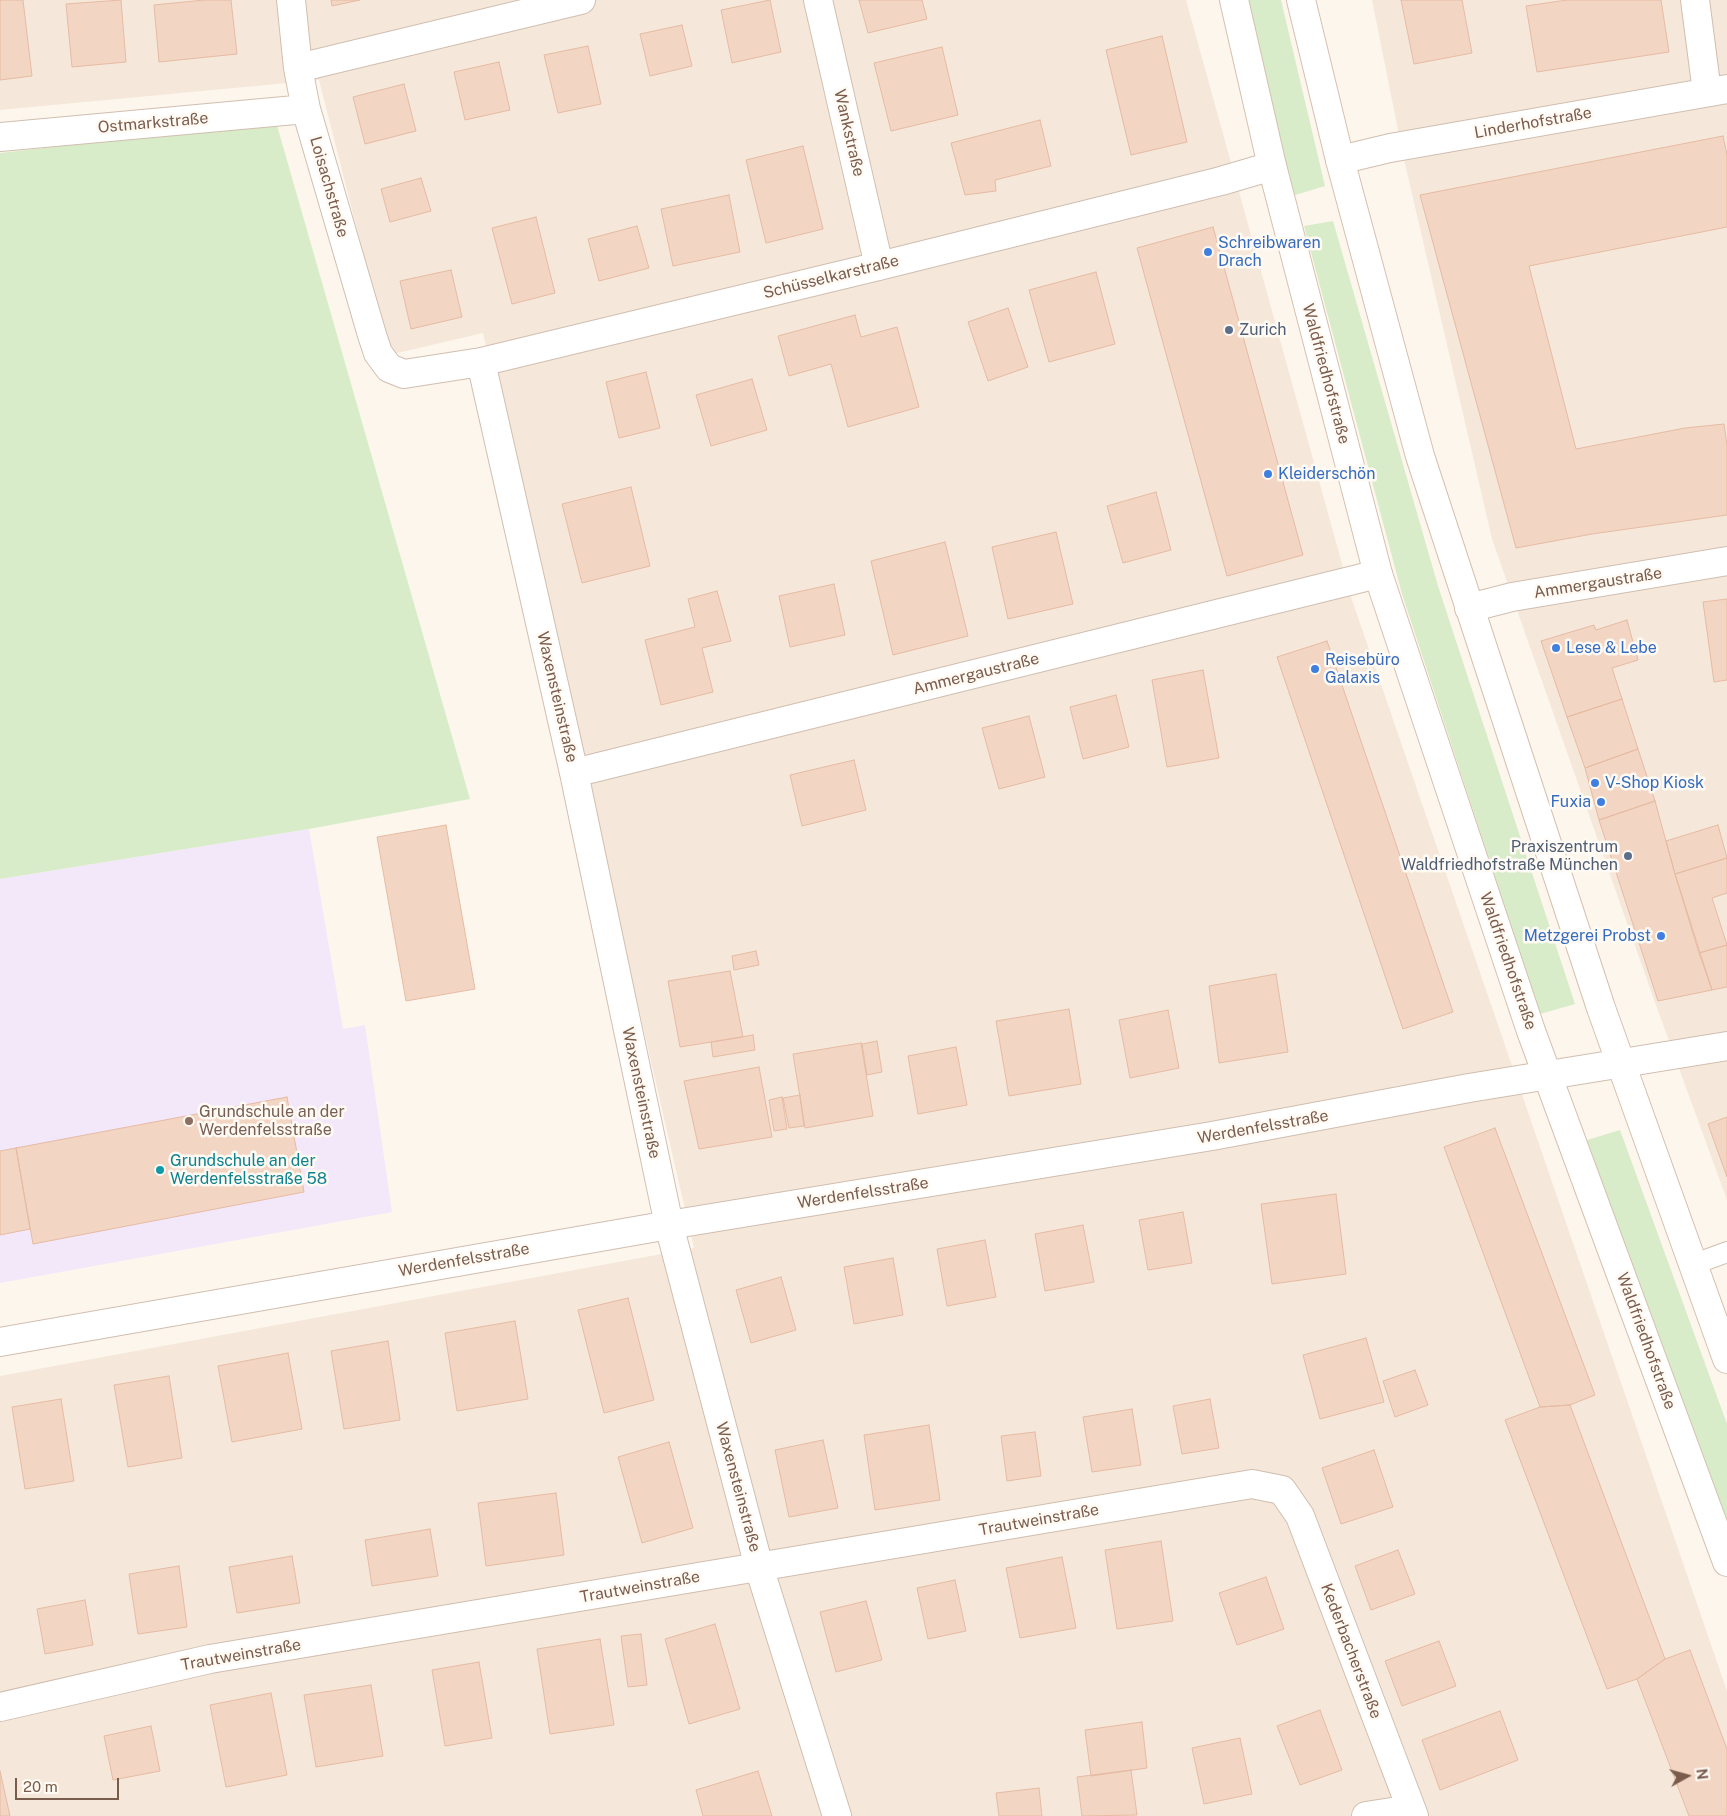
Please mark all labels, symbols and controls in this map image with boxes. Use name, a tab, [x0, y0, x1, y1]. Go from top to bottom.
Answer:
street label: Wankstraße	[830, 88, 868, 178]
street label: Linderhofstraße	[1473, 103, 1593, 143]
street label: Ostmarkstraße	[97, 109, 209, 137]
street label: Loisachstraße	[305, 134, 353, 240]
place label: Schreibwaren Drach	[1218, 233, 1321, 271]
marker: Schreibwaren Drach	[1202, 246, 1214, 258]
street label: Schüsselkarstraße	[761, 251, 901, 303]
street label: Waldfriedhofstraße	[1298, 302, 1354, 446]
place label: Zurich	[1239, 320, 1287, 340]
marker: Zurich	[1223, 324, 1235, 336]
place label: Kleiderschön	[1278, 464, 1375, 484]
marker: Kleiderschön	[1262, 468, 1274, 480]
street label: Ammergaustraße	[1533, 563, 1663, 603]
street label: Waxensteinstraße	[533, 630, 581, 764]
place label: Lese & Lebe	[1566, 638, 1657, 658]
marker: Lese & Lebe	[1550, 642, 1562, 654]
street label: Ammergaustraße	[911, 649, 1041, 699]
place label: Reisebüro Galaxis	[1325, 650, 1400, 688]
marker: Reisebüro Galaxis	[1309, 663, 1321, 675]
place label: V-Shop Kiosk	[1605, 773, 1704, 793]
marker: V-Shop Kiosk	[1589, 777, 1601, 789]
place label: Fuxia	[1551, 792, 1591, 812]
marker: Fuxia	[1595, 796, 1607, 808]
place label: Praxiszentrum Waldfriedhofstraße München	[1401, 837, 1618, 875]
marker: Praxiszentrum Waldfriedhofstraße München	[1622, 850, 1634, 862]
street label: Waldfriedhofstraße	[1475, 890, 1541, 1032]
place label: Metzgerei Probst	[1524, 926, 1651, 946]
marker: Metzgerei Probst	[1655, 930, 1667, 942]
street label: Waxensteinstraße	[618, 1026, 664, 1160]
place label: Grundschule an der Werdenfelsstraße	[199, 1102, 345, 1140]
street label: Werdenfelsstraße	[1196, 1106, 1330, 1148]
marker: Grundschule an der Werdenfelsstraße	[183, 1115, 195, 1127]
place label: Grundschule an der Werdenfelsstraße 58	[170, 1151, 327, 1189]
marker: Grundschule an der Werdenfelsstraße 58	[154, 1164, 166, 1176]
street label: Werdenfelsstraße	[796, 1173, 930, 1213]
street label: Werdenfelsstraße	[397, 1239, 531, 1281]
street label: Waldfriedhofstraße	[1612, 1270, 1680, 1412]
street label: Waxensteinstraße	[711, 1420, 765, 1554]
street label: Trautweinstraße	[978, 1500, 1100, 1540]
street label: Trautweinstraße	[579, 1567, 701, 1607]
street label: Kederbacherstraße	[1316, 1581, 1386, 1721]
street label: Trautweinstraße	[180, 1635, 302, 1675]
north arrow	[1662, 1751, 1712, 1801]
scale bar	[18, 1768, 121, 1800]
text: N	[1693, 1768, 1710, 1781]
text: 20 m	[23, 1778, 58, 1795]

